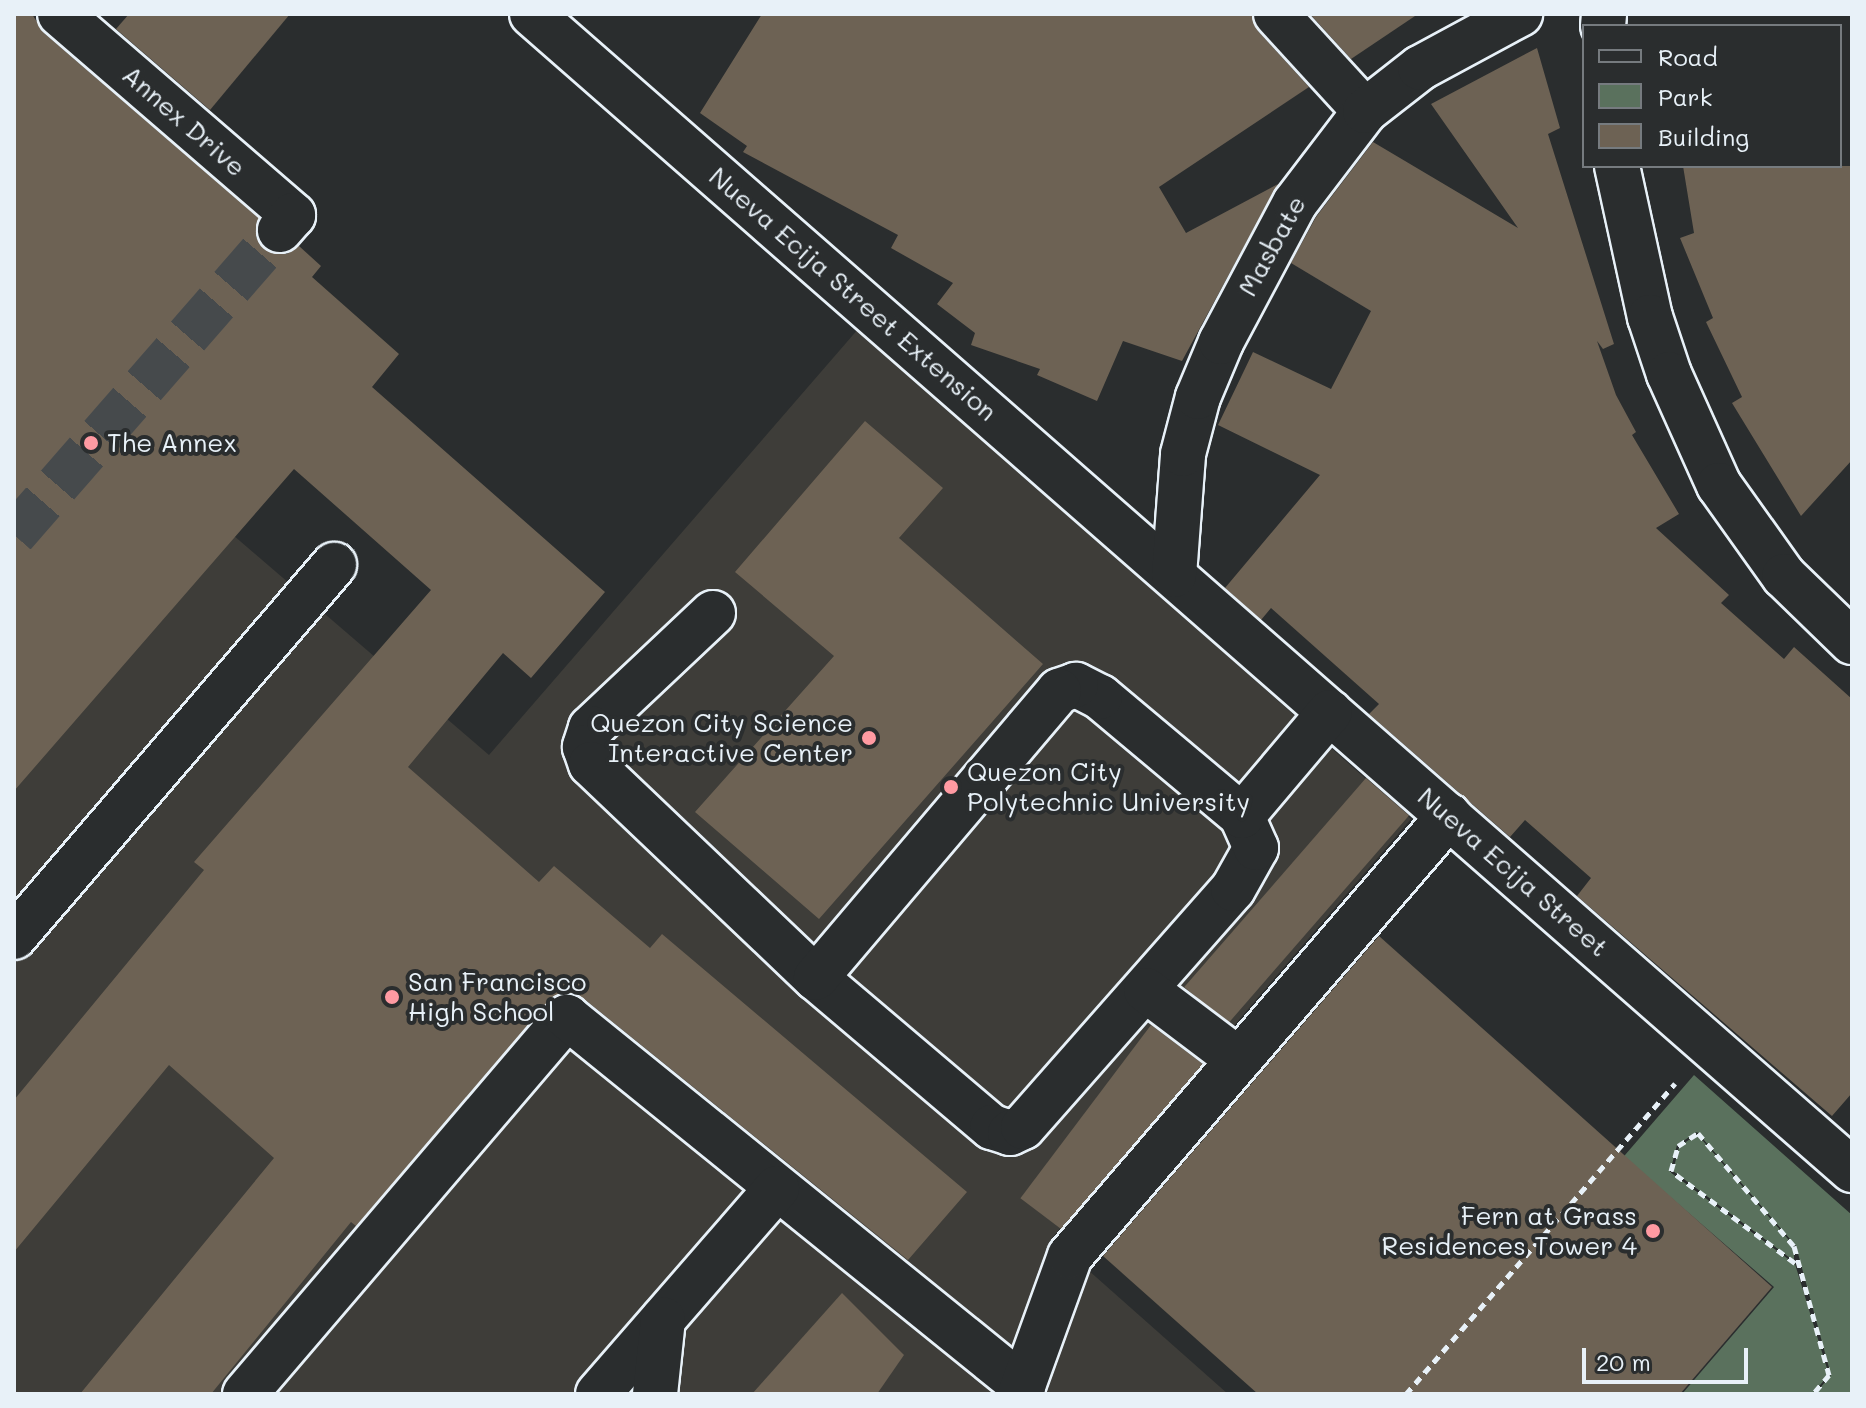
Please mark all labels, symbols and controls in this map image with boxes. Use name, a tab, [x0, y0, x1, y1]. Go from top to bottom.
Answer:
legend	[1582, 24, 1842, 168]
text: Road	[1658, 41, 1718, 72]
street label: Annex Drive	[116, 59, 252, 183]
text: Park	[1658, 81, 1712, 112]
text: Building	[1658, 121, 1749, 152]
street label: Nueva Ecija Street Extension	[703, 161, 1003, 427]
street label: Masbate	[1232, 190, 1312, 302]
place label: The Annex	[107, 427, 237, 459]
marker: The Annex	[82, 434, 100, 452]
place label: Quezon City Science Interactive Center	[590, 707, 853, 768]
marker: Quezon City Science Interactive Center	[860, 729, 878, 747]
place label: Quezon City Polytechnic University	[967, 756, 1250, 818]
marker: Quezon City Polytechnic University	[942, 778, 960, 796]
street label: Nueva Ecija Street	[1411, 781, 1615, 963]
place label: San Francisco High School	[408, 966, 586, 1028]
marker: San Francisco High School	[383, 988, 401, 1006]
place label: Fern at Grass Residences Tower 4	[1382, 1200, 1637, 1262]
marker: Fern at Grass Residences Tower 4	[1644, 1222, 1662, 1240]
scale bar	[1586, 1332, 1752, 1382]
text: 20 m	[1596, 1346, 1651, 1377]

